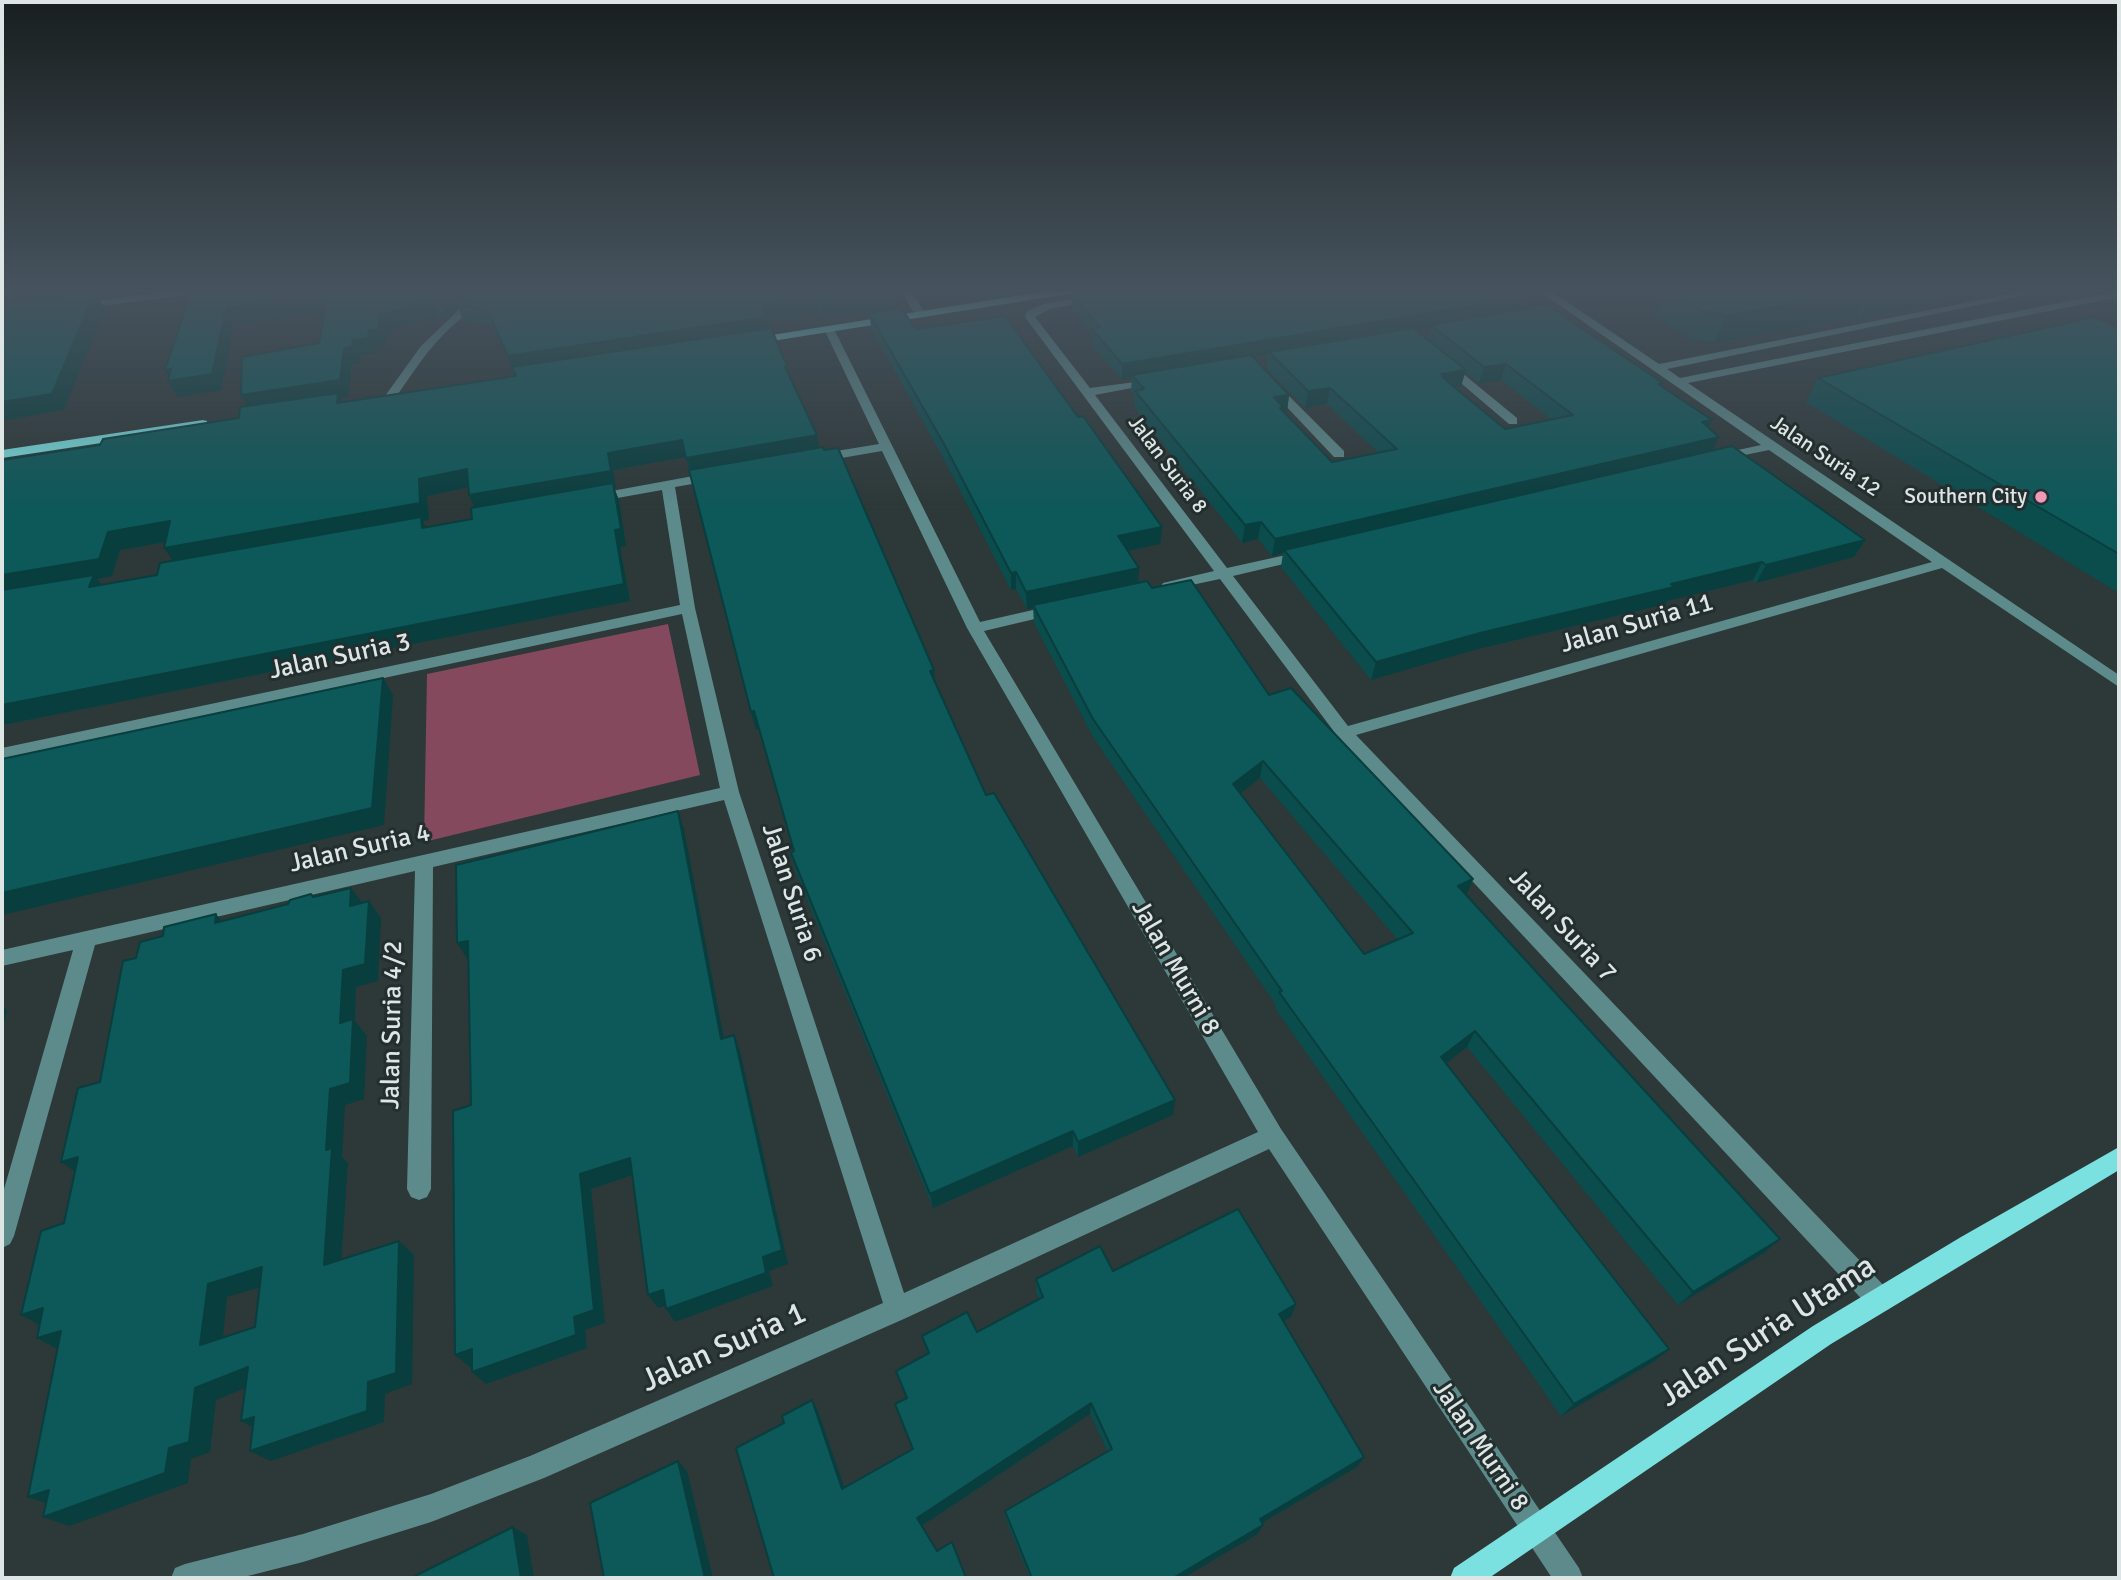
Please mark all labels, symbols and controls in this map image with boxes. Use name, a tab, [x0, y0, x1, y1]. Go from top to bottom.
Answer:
street label: Jalan Suria 8	[1122, 411, 1212, 519]
street label: Jalan Suria 12	[1765, 411, 1885, 503]
place label: Southern City	[1904, 484, 2027, 510]
marker: Southern City	[2033, 489, 2049, 505]
street label: Jalan Suria 11	[1557, 587, 1717, 661]
street label: Jalan Suria 3	[267, 627, 413, 687]
street label: Jalan Suria 4	[287, 818, 433, 880]
street label: Jalan Suria 6	[754, 820, 828, 966]
street label: Jalan Suria 7	[1502, 863, 1622, 989]
street label: Jalan Murni 8	[1124, 895, 1226, 1041]
street label: Jalan Suria 4/2	[376, 940, 410, 1110]
street label: Jalan Suria Utama	[1653, 1248, 1883, 1416]
street label: Jalan Suria 1	[635, 1295, 813, 1401]
street label: Jalan Murni 8	[1425, 1375, 1535, 1517]

